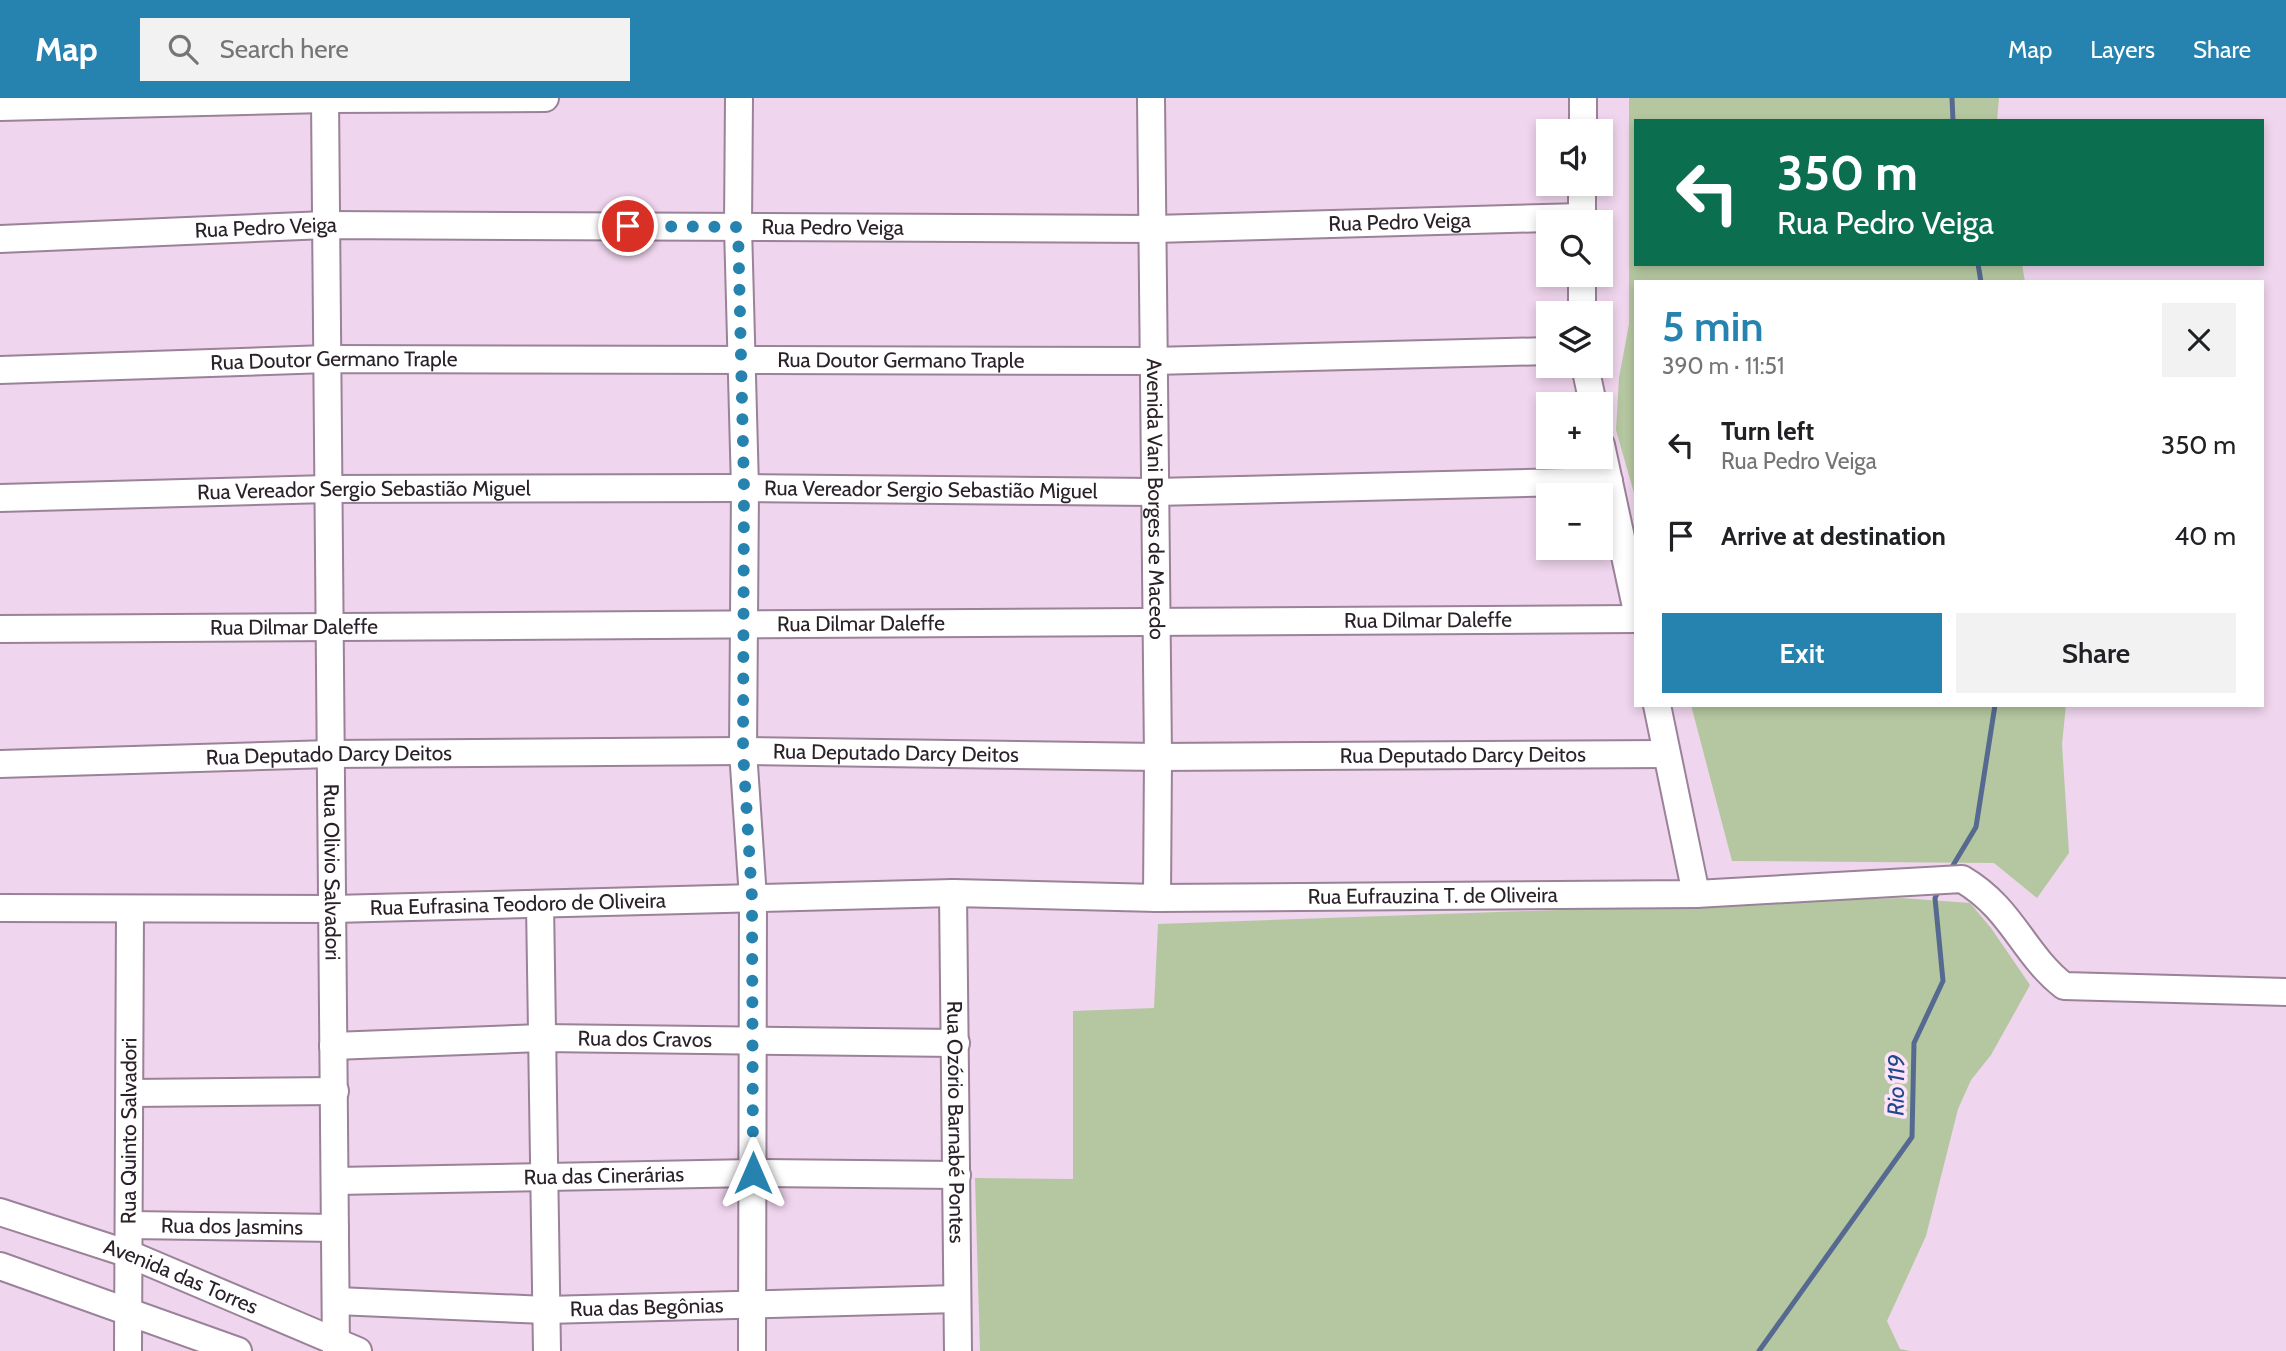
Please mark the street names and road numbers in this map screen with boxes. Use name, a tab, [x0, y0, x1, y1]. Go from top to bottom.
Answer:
street label: Rua Pedro Veiga	[1328, 207, 1471, 236]
street label: Rua Pedro Veiga	[194, 212, 337, 243]
street label: Rua Pedro Veiga	[761, 214, 904, 240]
street label: Rua Doutor Germano Traple	[210, 346, 458, 375]
street label: Rua Doutor Germano Traple	[777, 347, 1025, 373]
street label: Avenida Vani Borges de Macedo	[1142, 358, 1170, 640]
street label: Rua Vereador Sergio Sebastião Miguel	[764, 475, 1098, 503]
street label: Rua Vereador Sergio Sebastião Miguel	[197, 476, 531, 505]
street label: Rua Dilmar Daleffe	[1344, 607, 1512, 633]
street label: Rua Dilmar Daleffe	[777, 610, 945, 636]
street label: Rua Dilmar Daleffe	[210, 614, 378, 640]
street label: Rua Deputado Darcy Deitos	[773, 738, 1019, 767]
street label: Rua Deputado Darcy Deitos	[205, 740, 452, 770]
street label: Rua Deputado Darcy Deitos	[1340, 741, 1586, 768]
street label: Rua Olivio Salvadori	[319, 784, 346, 960]
street label: Rua Eufrauzina T. de Oliveira	[1308, 882, 1558, 909]
street label: Rua Eufrasina Teodoro de Oliveira	[370, 887, 666, 920]
street label: Rua Ozório Barnabé Pontes	[942, 1001, 970, 1244]
street label: Rua dos Cravos	[578, 1025, 712, 1052]
street label: Rua Quinto Salvadori	[116, 1038, 141, 1224]
street label: Rua das Cinerárias	[523, 1161, 685, 1189]
street label: Rua dos Jasmins	[161, 1212, 304, 1240]
street label: Avenida das Torres	[101, 1234, 262, 1319]
street label: Rua das Begônias	[570, 1292, 724, 1321]

